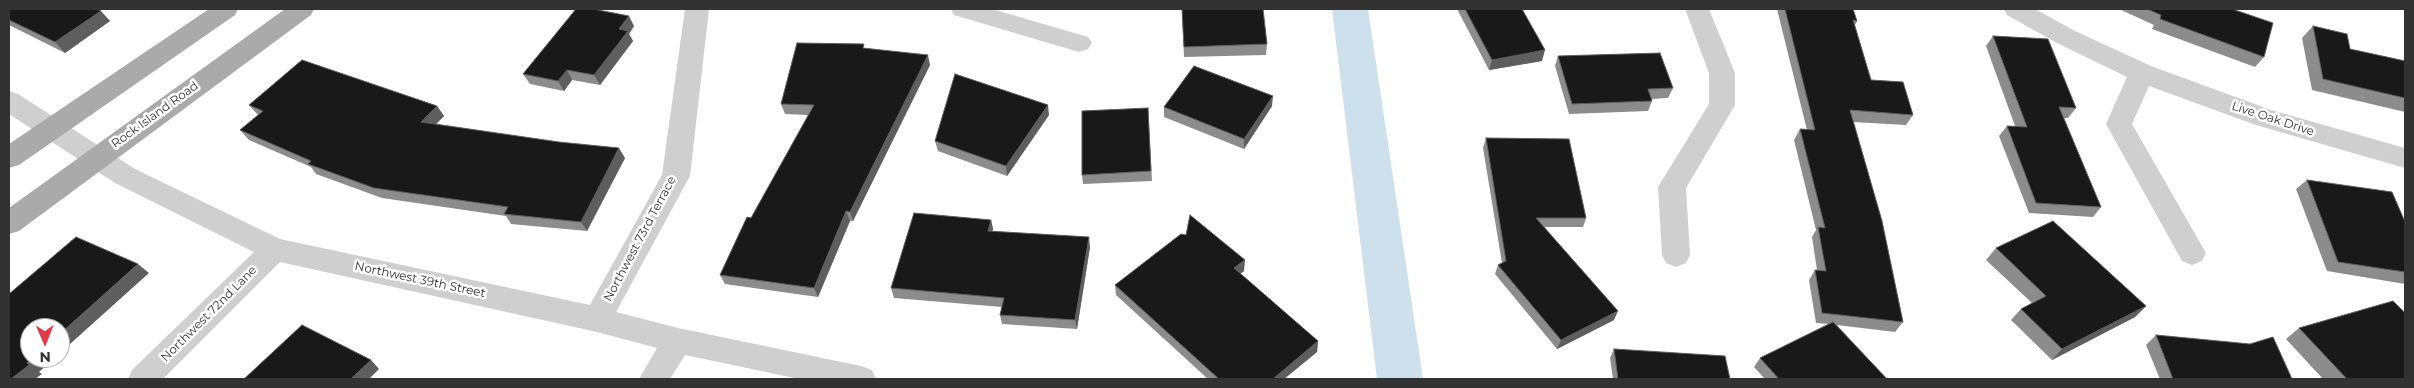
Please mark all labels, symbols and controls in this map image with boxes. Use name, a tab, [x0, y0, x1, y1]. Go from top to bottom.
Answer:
street label: Rock Island Road	[109, 79, 201, 151]
street label: Live Oak Drive	[2230, 99, 2316, 139]
street label: Northwest 73rd Terrace	[601, 174, 679, 304]
street label: Northwest 39th Street	[353, 259, 487, 301]
street label: Northwest 72nd Lane	[158, 263, 260, 365]
north arrow	[20, 318, 70, 368]
text: N	[39, 348, 51, 366]

